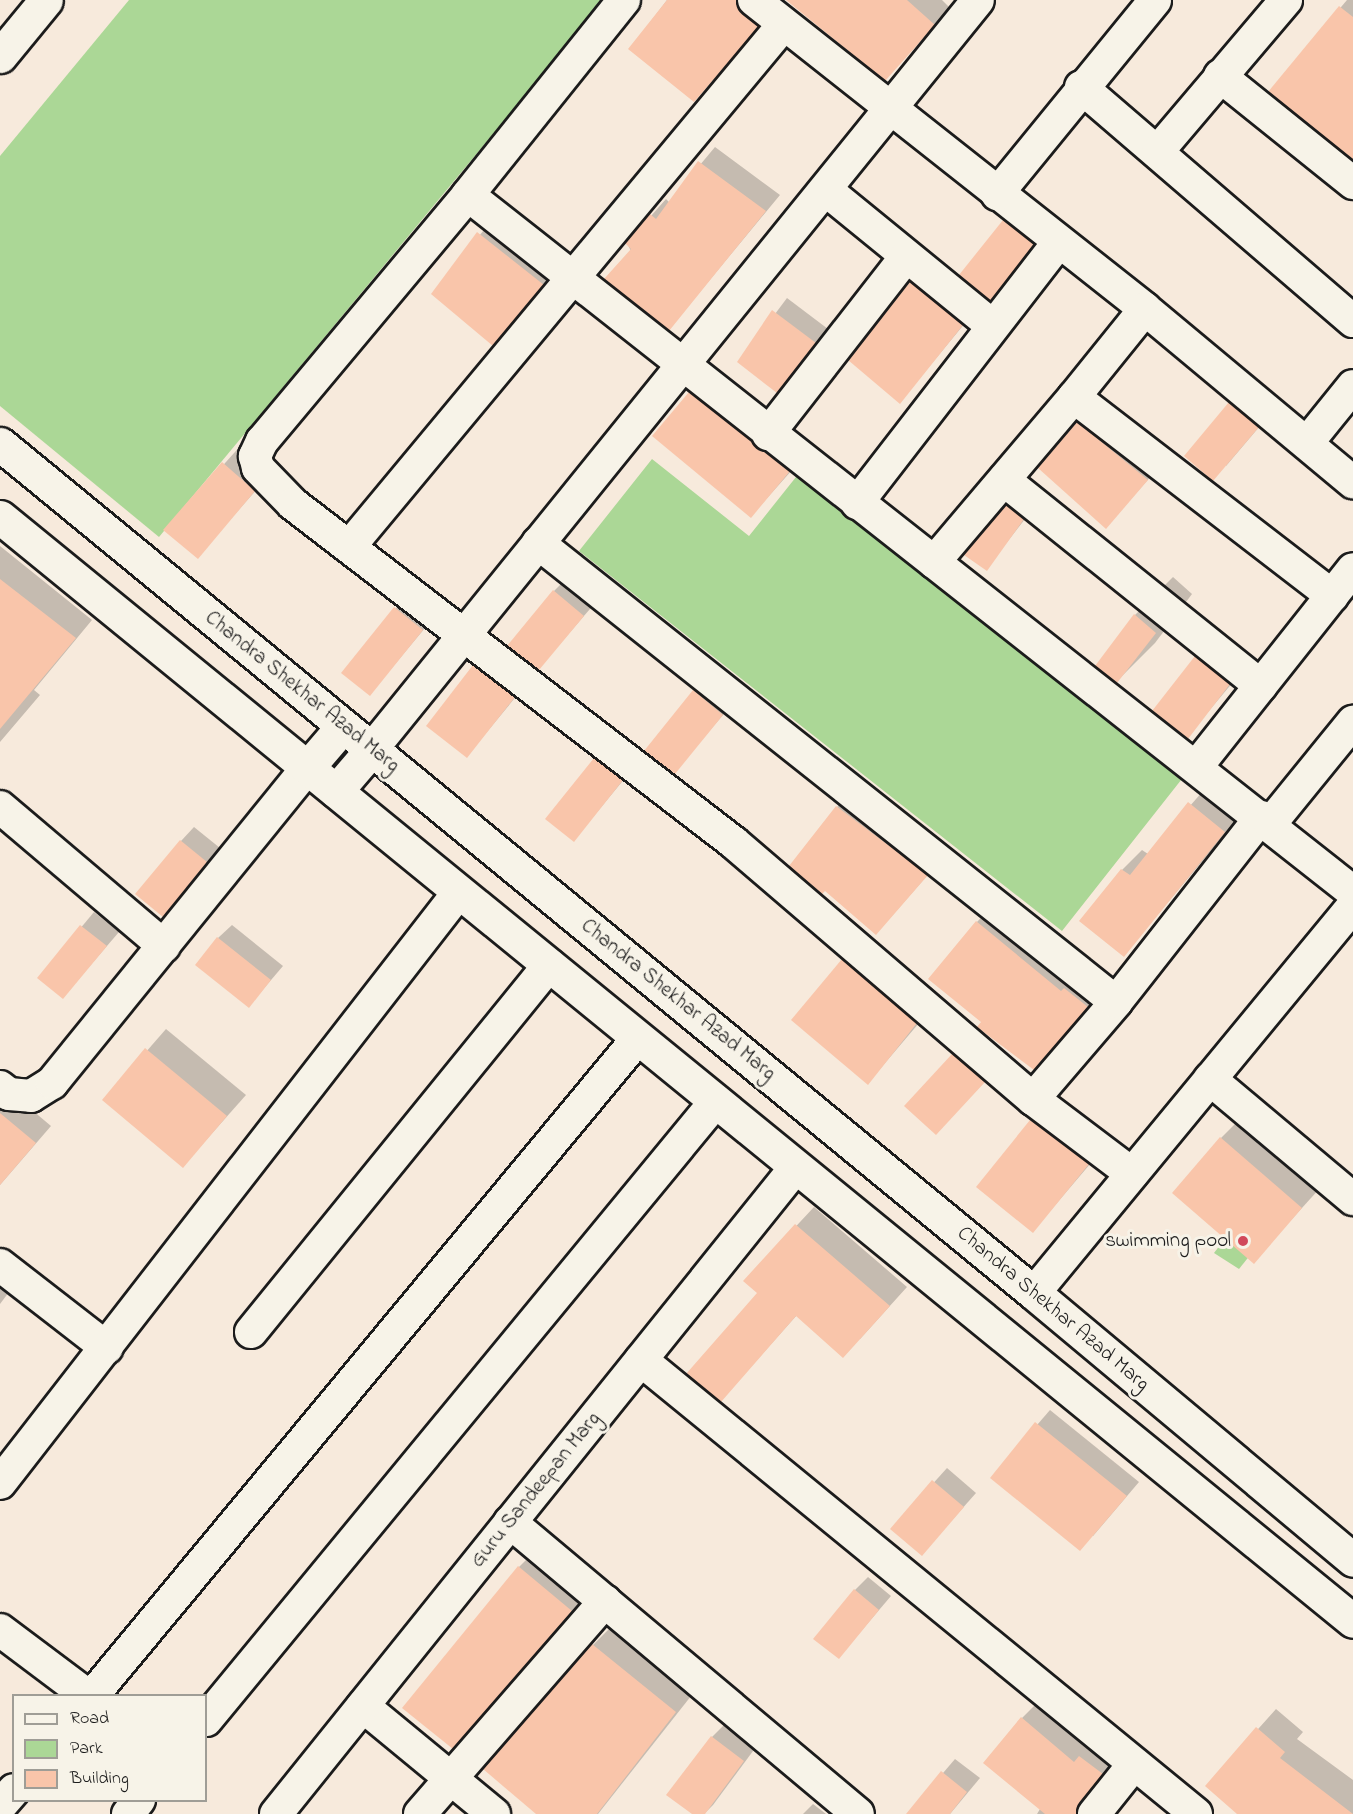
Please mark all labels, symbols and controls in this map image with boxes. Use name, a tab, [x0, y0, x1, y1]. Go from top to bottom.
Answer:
street label: Chandra Shekhar Azad Marg	[199, 606, 405, 778]
street label: Chandra Shekhar Azad Marg	[575, 914, 781, 1086]
street label: Chandra Shekhar Azad Marg	[952, 1221, 1154, 1397]
place label: swimming pool	[1105, 1228, 1231, 1254]
marker: swimming pool	[1236, 1234, 1250, 1248]
street label: Guru Sandeepan Marg	[465, 1407, 607, 1573]
legend	[12, 1694, 207, 1802]
text: Road	[70, 1706, 109, 1732]
text: Park	[70, 1736, 103, 1762]
text: Building	[70, 1766, 129, 1792]

